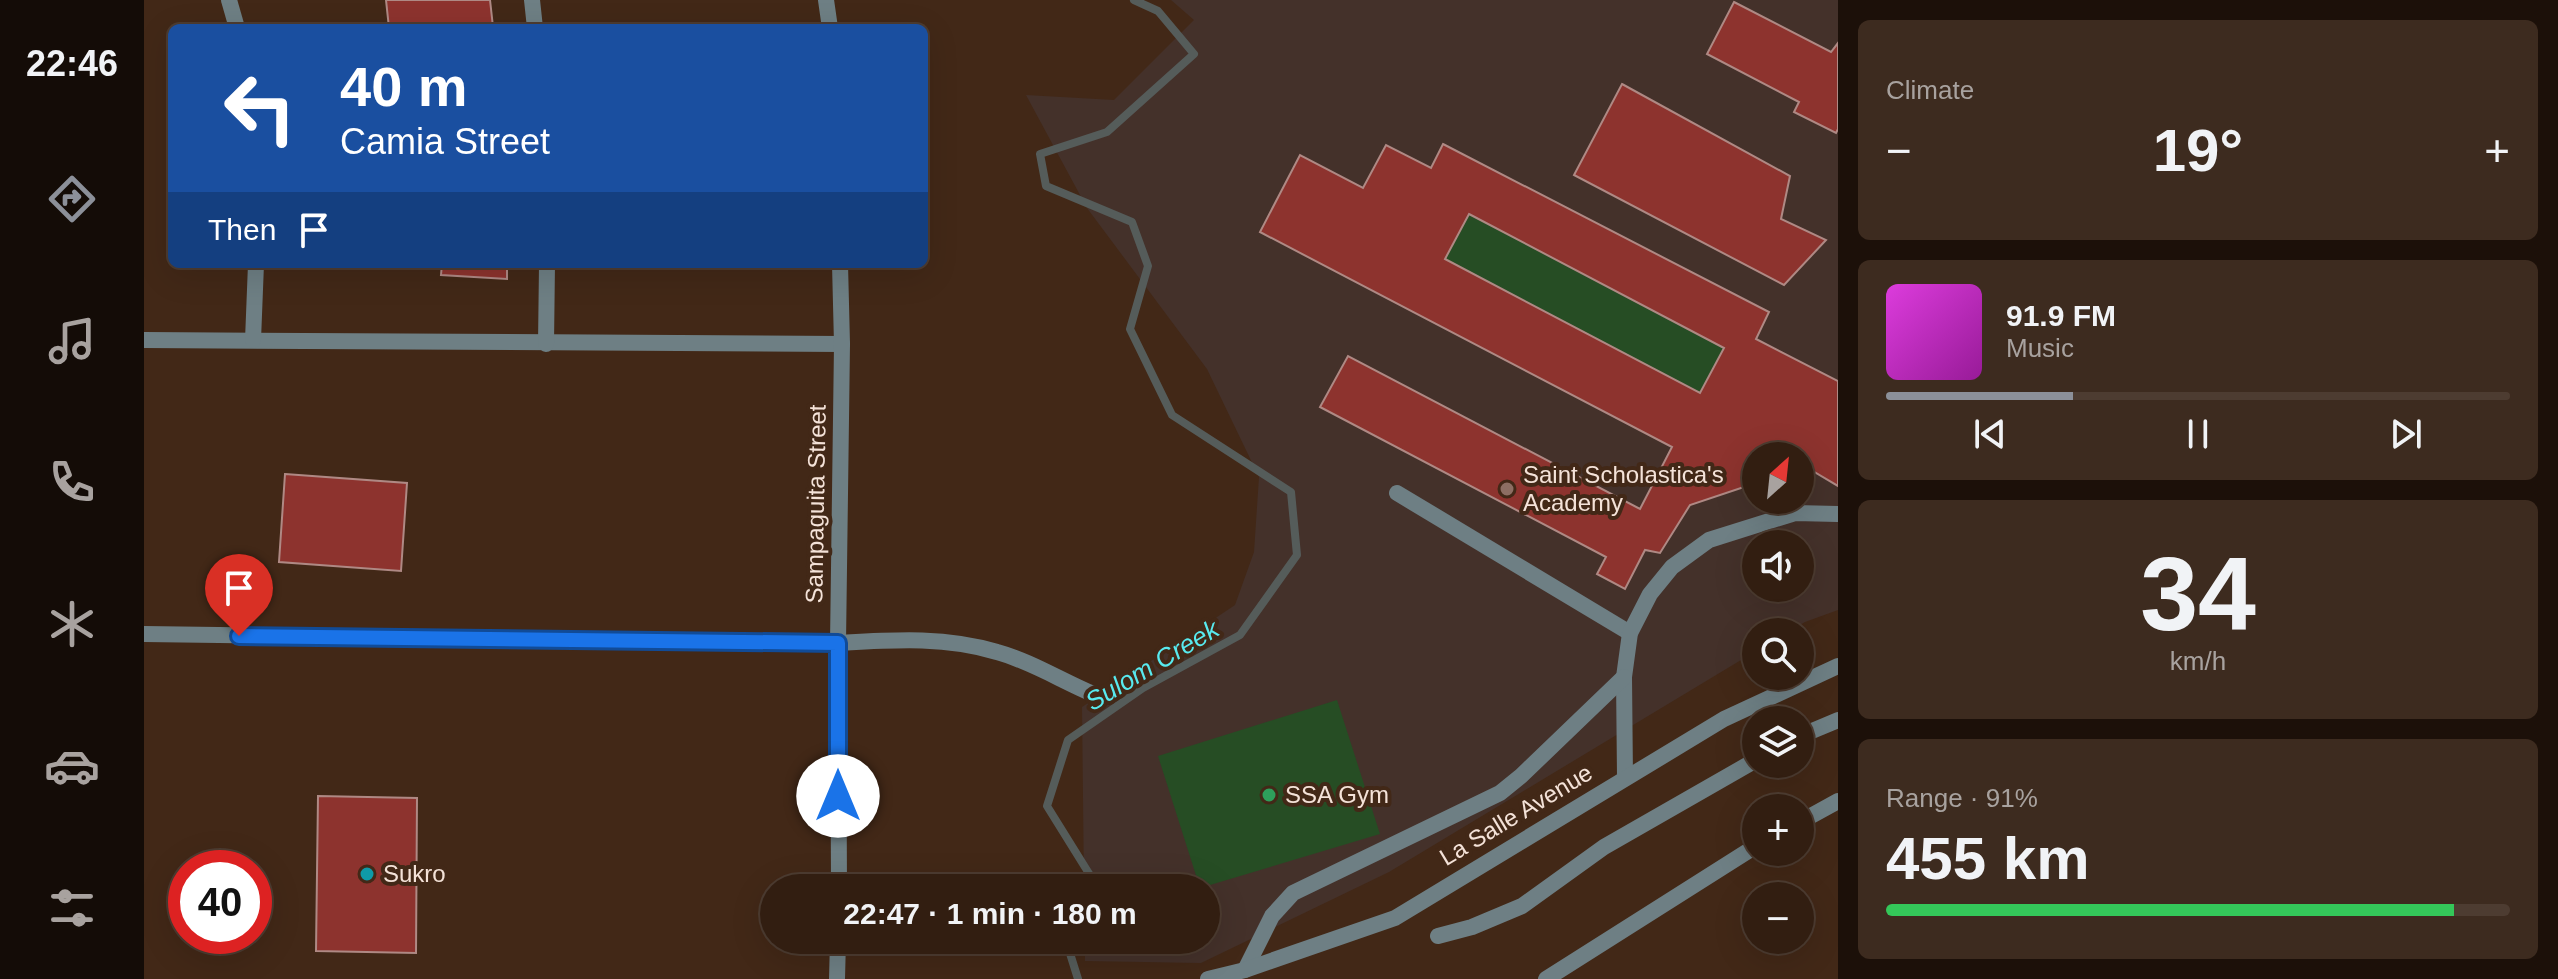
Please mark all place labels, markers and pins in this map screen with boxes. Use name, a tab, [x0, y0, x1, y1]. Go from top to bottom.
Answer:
place label: Saint Scholastica's Academy	[1523, 461, 1724, 516]
marker: Saint Scholastica's Academy	[1498, 480, 1516, 498]
pin	[205, 554, 273, 636]
place label: SSA Gym	[1285, 781, 1389, 808]
marker: SSA Gym	[1260, 786, 1278, 804]
place label: Sukro	[383, 860, 446, 887]
marker: Sukro	[358, 865, 376, 883]

